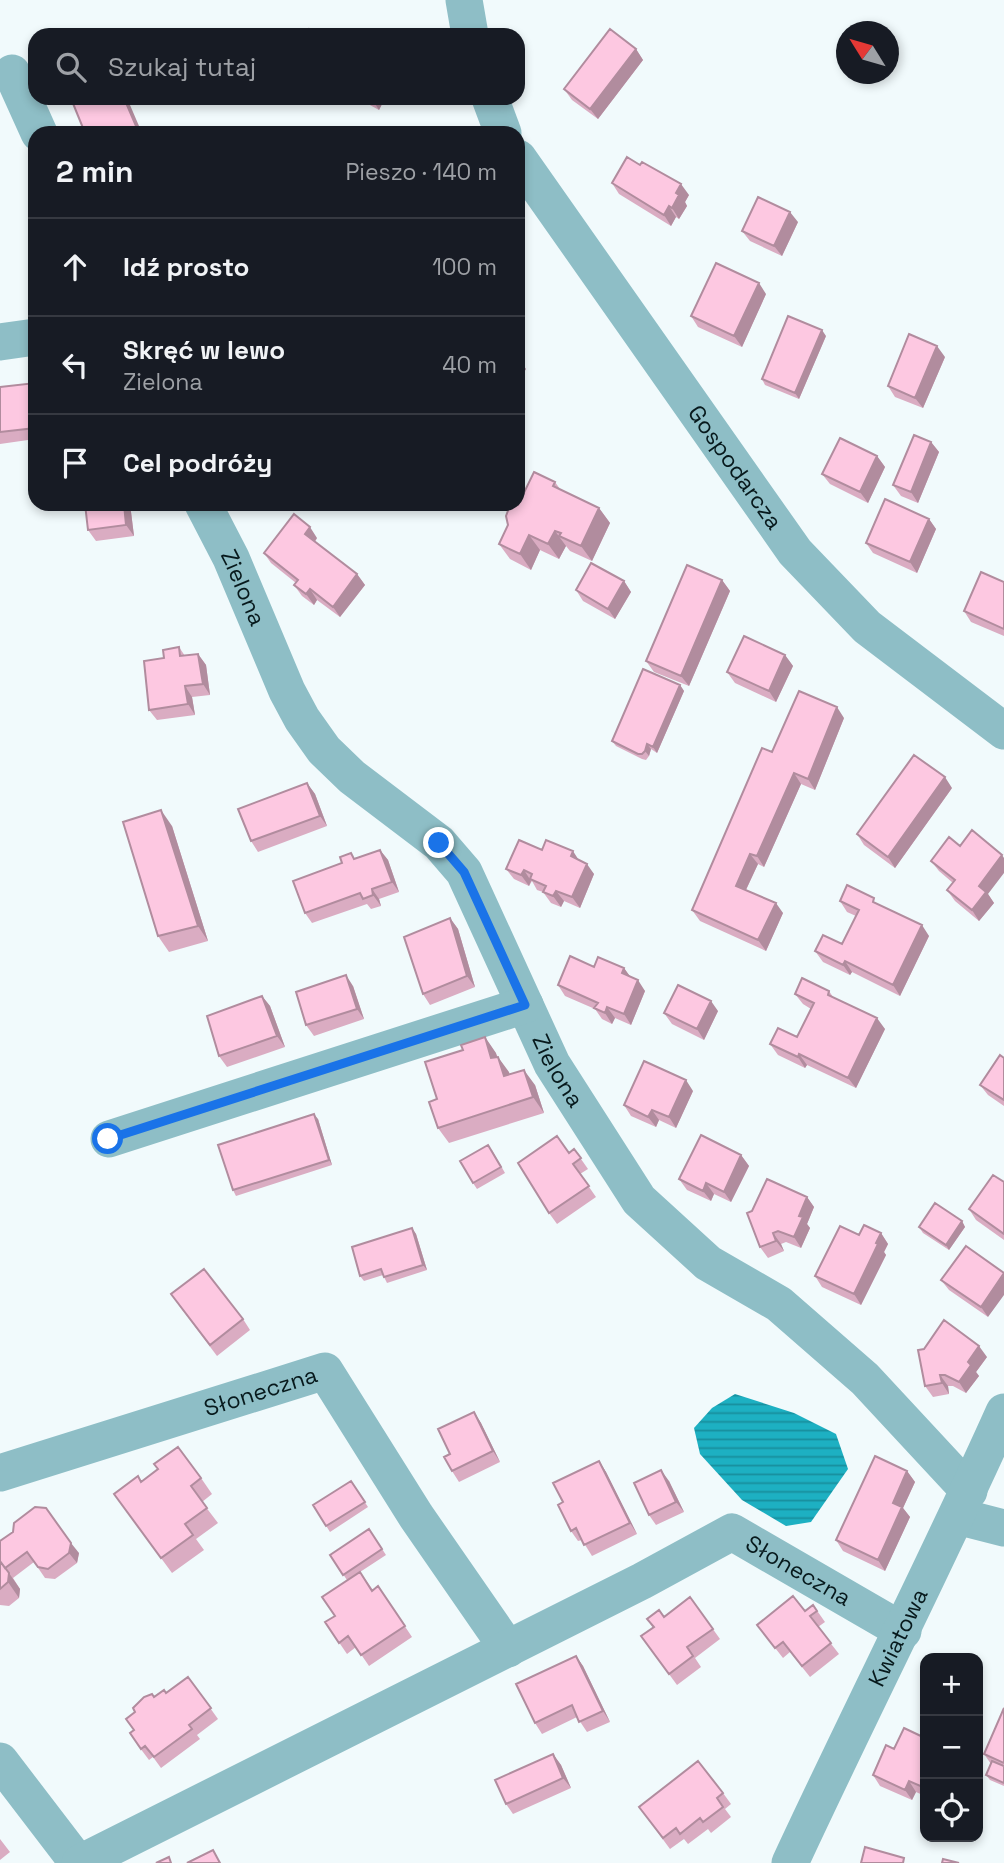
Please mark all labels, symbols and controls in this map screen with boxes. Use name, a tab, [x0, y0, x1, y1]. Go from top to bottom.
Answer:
north arrow	[836, 21, 899, 84]
search box	[28, 28, 525, 105]
icon: search	[52, 48, 90, 86]
text: Szukaj tutaj	[108, 50, 256, 84]
text: 2 min	[56, 152, 134, 191]
text: Pieszo · 140 m	[346, 157, 497, 187]
icon: ahead	[56, 248, 94, 286]
text: Idź prosto	[123, 250, 250, 284]
text: 100 m	[432, 252, 497, 282]
text: Skręć w lewo	[123, 333, 285, 367]
icon: left	[56, 346, 94, 384]
text: 40 m	[442, 350, 497, 380]
text: Zielona	[123, 367, 203, 397]
street label: Gospodarcza	[681, 399, 789, 535]
icon: arrive	[56, 444, 94, 482]
text: Cel podróży	[123, 446, 272, 480]
street label: Zielona	[214, 544, 273, 630]
route end	[423, 827, 454, 858]
street label: Zielona	[525, 1029, 591, 1113]
route start	[92, 1123, 123, 1154]
street label: Słoneczna	[200, 1359, 321, 1423]
street label: Słoneczna	[740, 1528, 857, 1613]
street label: Kwiatowa	[861, 1583, 934, 1692]
map controls	[920, 1653, 983, 1842]
button: +	[920, 1653, 983, 1716]
button: −	[920, 1716, 983, 1779]
button: locate	[920, 1779, 983, 1842]

